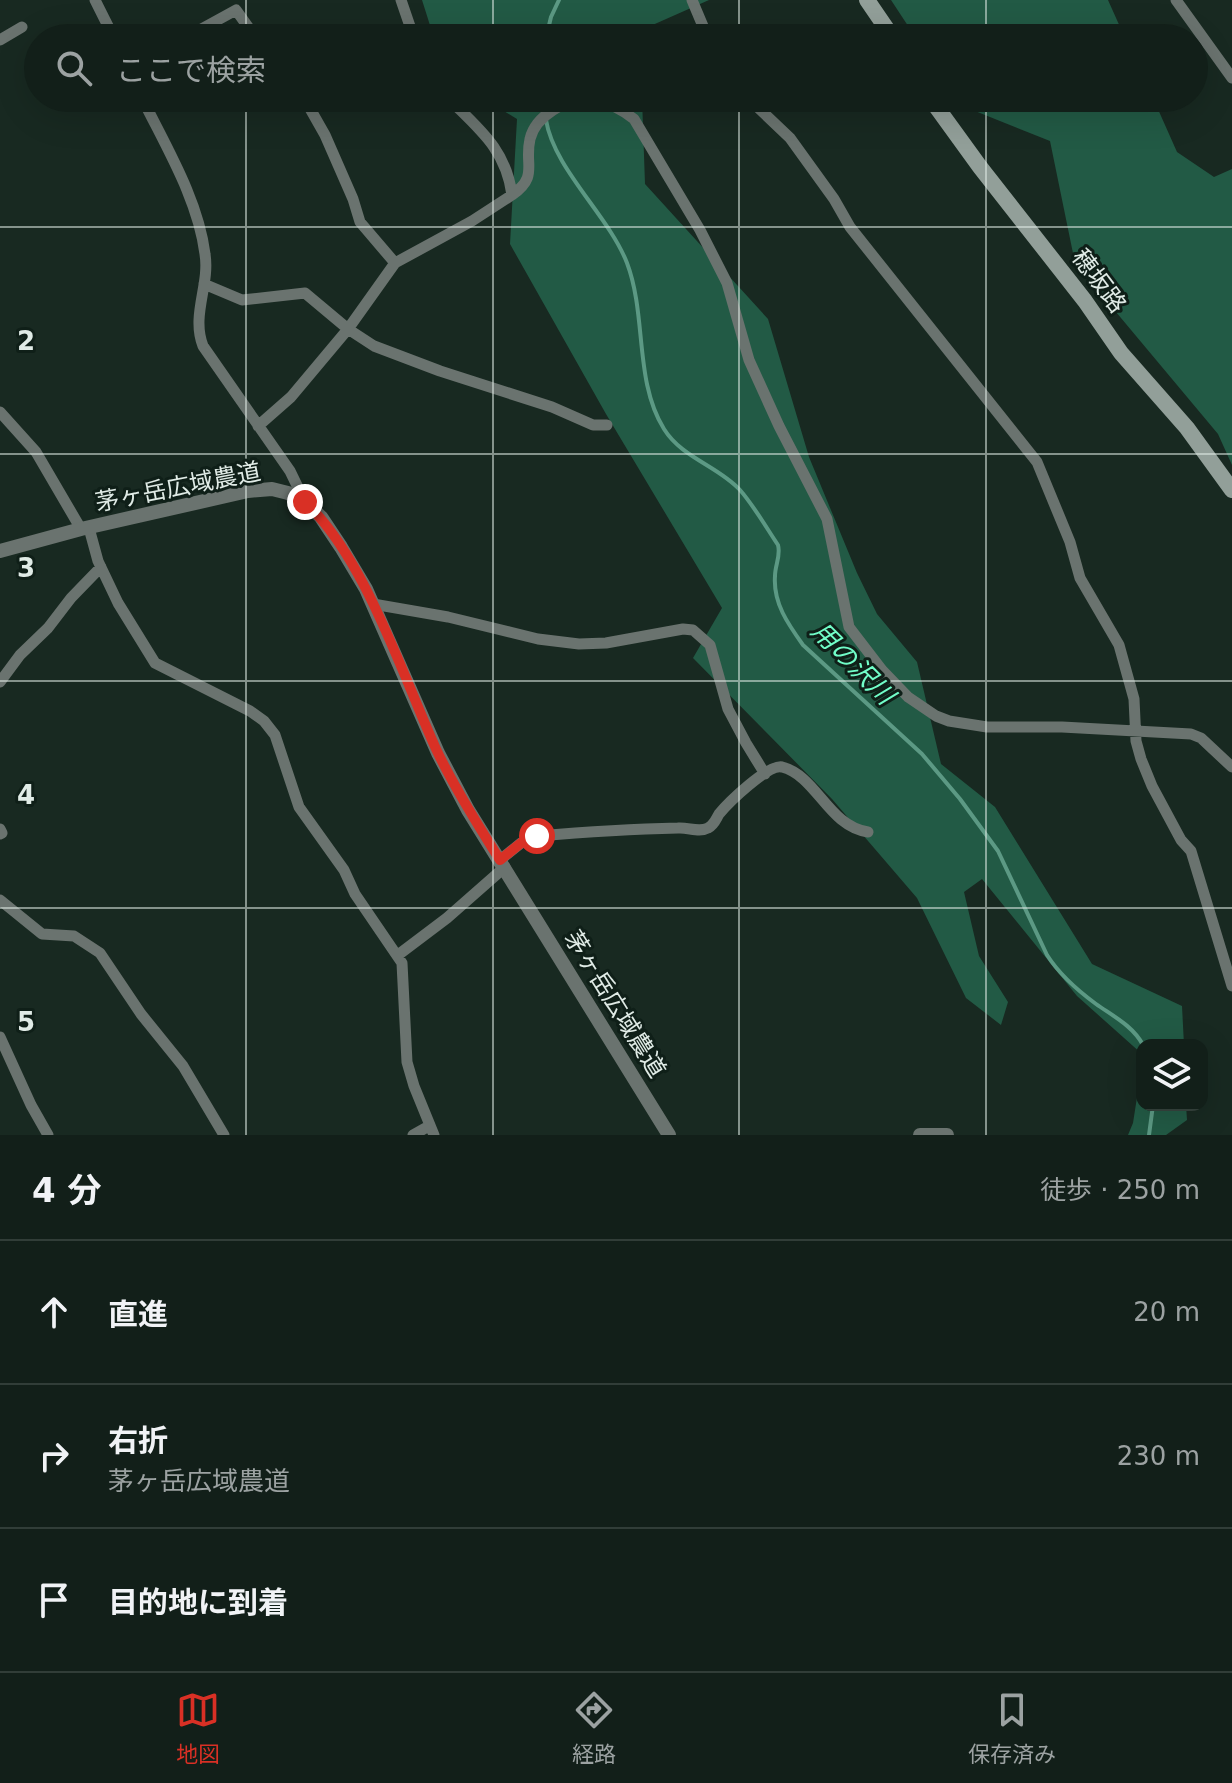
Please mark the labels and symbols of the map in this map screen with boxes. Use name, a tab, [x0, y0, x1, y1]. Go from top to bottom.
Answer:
street label: 穂坂路	[1066, 244, 1132, 318]
text: 2	[17, 326, 35, 356]
street label: 茅ヶ岳広域農道	[93, 457, 263, 517]
route end	[287, 484, 323, 520]
text: 3	[17, 553, 35, 583]
water label: 用の沢川	[806, 616, 902, 712]
text: 4	[17, 780, 35, 810]
route start	[519, 818, 555, 854]
street label: 茅ヶ岳広域農道	[559, 925, 671, 1083]
text: 5	[17, 1007, 35, 1037]

